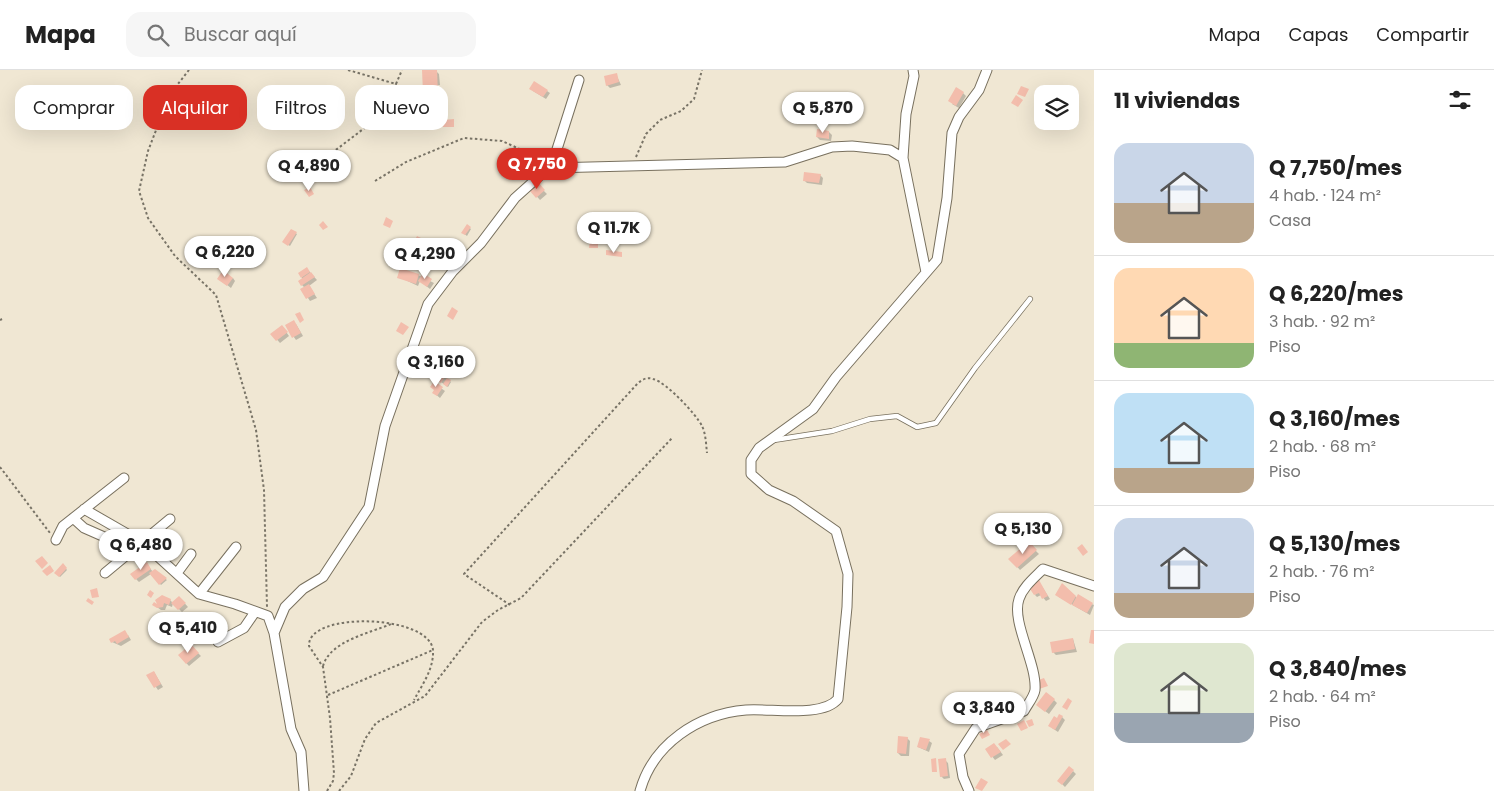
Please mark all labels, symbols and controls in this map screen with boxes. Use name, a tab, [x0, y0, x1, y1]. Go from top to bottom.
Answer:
search box	[126, 12, 476, 57]
text: Mapa	[25, 18, 96, 51]
icon: search	[144, 21, 172, 49]
text: Buscar aquí	[184, 21, 297, 48]
text: Mapa	[1208, 22, 1261, 47]
text: Capas	[1289, 22, 1348, 47]
text: Compartir	[1376, 22, 1469, 47]
chip: Comprar	[15, 85, 133, 130]
chip: Alquilar	[143, 85, 247, 130]
chip: Filtros	[257, 85, 345, 130]
chip: Nuevo	[355, 85, 448, 130]
map controls	[1034, 85, 1079, 130]
button: layers	[1034, 85, 1079, 130]
text: 11 viviendas	[1114, 86, 1240, 115]
icon: filters	[1446, 86, 1474, 114]
pin: Q 5,870	[777, 92, 869, 134]
text: Q 5,870	[793, 96, 853, 119]
pin: Q 7,750	[491, 148, 583, 190]
pin: Q 4,890	[263, 150, 355, 192]
text: Q 7,750	[508, 152, 566, 175]
text: Q 7,750/mes	[1269, 153, 1402, 182]
text: Q 4,890	[278, 154, 340, 177]
icon: home	[1154, 163, 1214, 223]
text: 4 hab. · 124 m²	[1269, 184, 1381, 207]
text: Casa	[1269, 209, 1311, 232]
pin: Q 11.7K	[568, 212, 660, 254]
text: Q 11.7K	[588, 216, 640, 239]
pin: Q 6,220	[179, 236, 271, 278]
pin: Q 4,290	[379, 238, 471, 280]
text: Q 6,220	[195, 240, 255, 263]
text: Q 4,290	[395, 242, 455, 265]
text: Q 6,220/mes	[1269, 279, 1403, 308]
icon: home	[1154, 288, 1214, 348]
text: 3 hab. · 92 m²	[1269, 310, 1375, 333]
text: Piso	[1269, 335, 1301, 358]
pin: Q 3,160	[390, 346, 482, 388]
text: Q 3,160	[408, 350, 464, 373]
text: Q 3,160/mes	[1269, 404, 1400, 433]
icon: home	[1154, 413, 1214, 473]
text: 2 hab. · 68 m²	[1269, 435, 1376, 458]
text: Piso	[1269, 460, 1301, 483]
pin: Q 5,130	[977, 512, 1069, 555]
text: Q 5,130	[994, 517, 1052, 540]
pin: Q 6,480	[95, 528, 187, 571]
text: Q 5,130/mes	[1269, 529, 1400, 558]
text: Q 6,480	[110, 533, 172, 556]
icon: home	[1154, 538, 1214, 598]
text: 2 hab. · 76 m²	[1269, 560, 1375, 583]
text: Piso	[1269, 585, 1301, 608]
pin: Q 5,410	[142, 612, 234, 654]
text: Q 5,410	[159, 616, 217, 639]
text: Q 3,840/mes	[1269, 654, 1407, 683]
icon: home	[1154, 663, 1214, 723]
text: 2 hab. · 64 m²	[1269, 685, 1376, 708]
pin: Q 3,840	[938, 692, 1030, 734]
text: Q 3,840	[953, 696, 1015, 719]
text: Piso	[1269, 710, 1301, 733]

